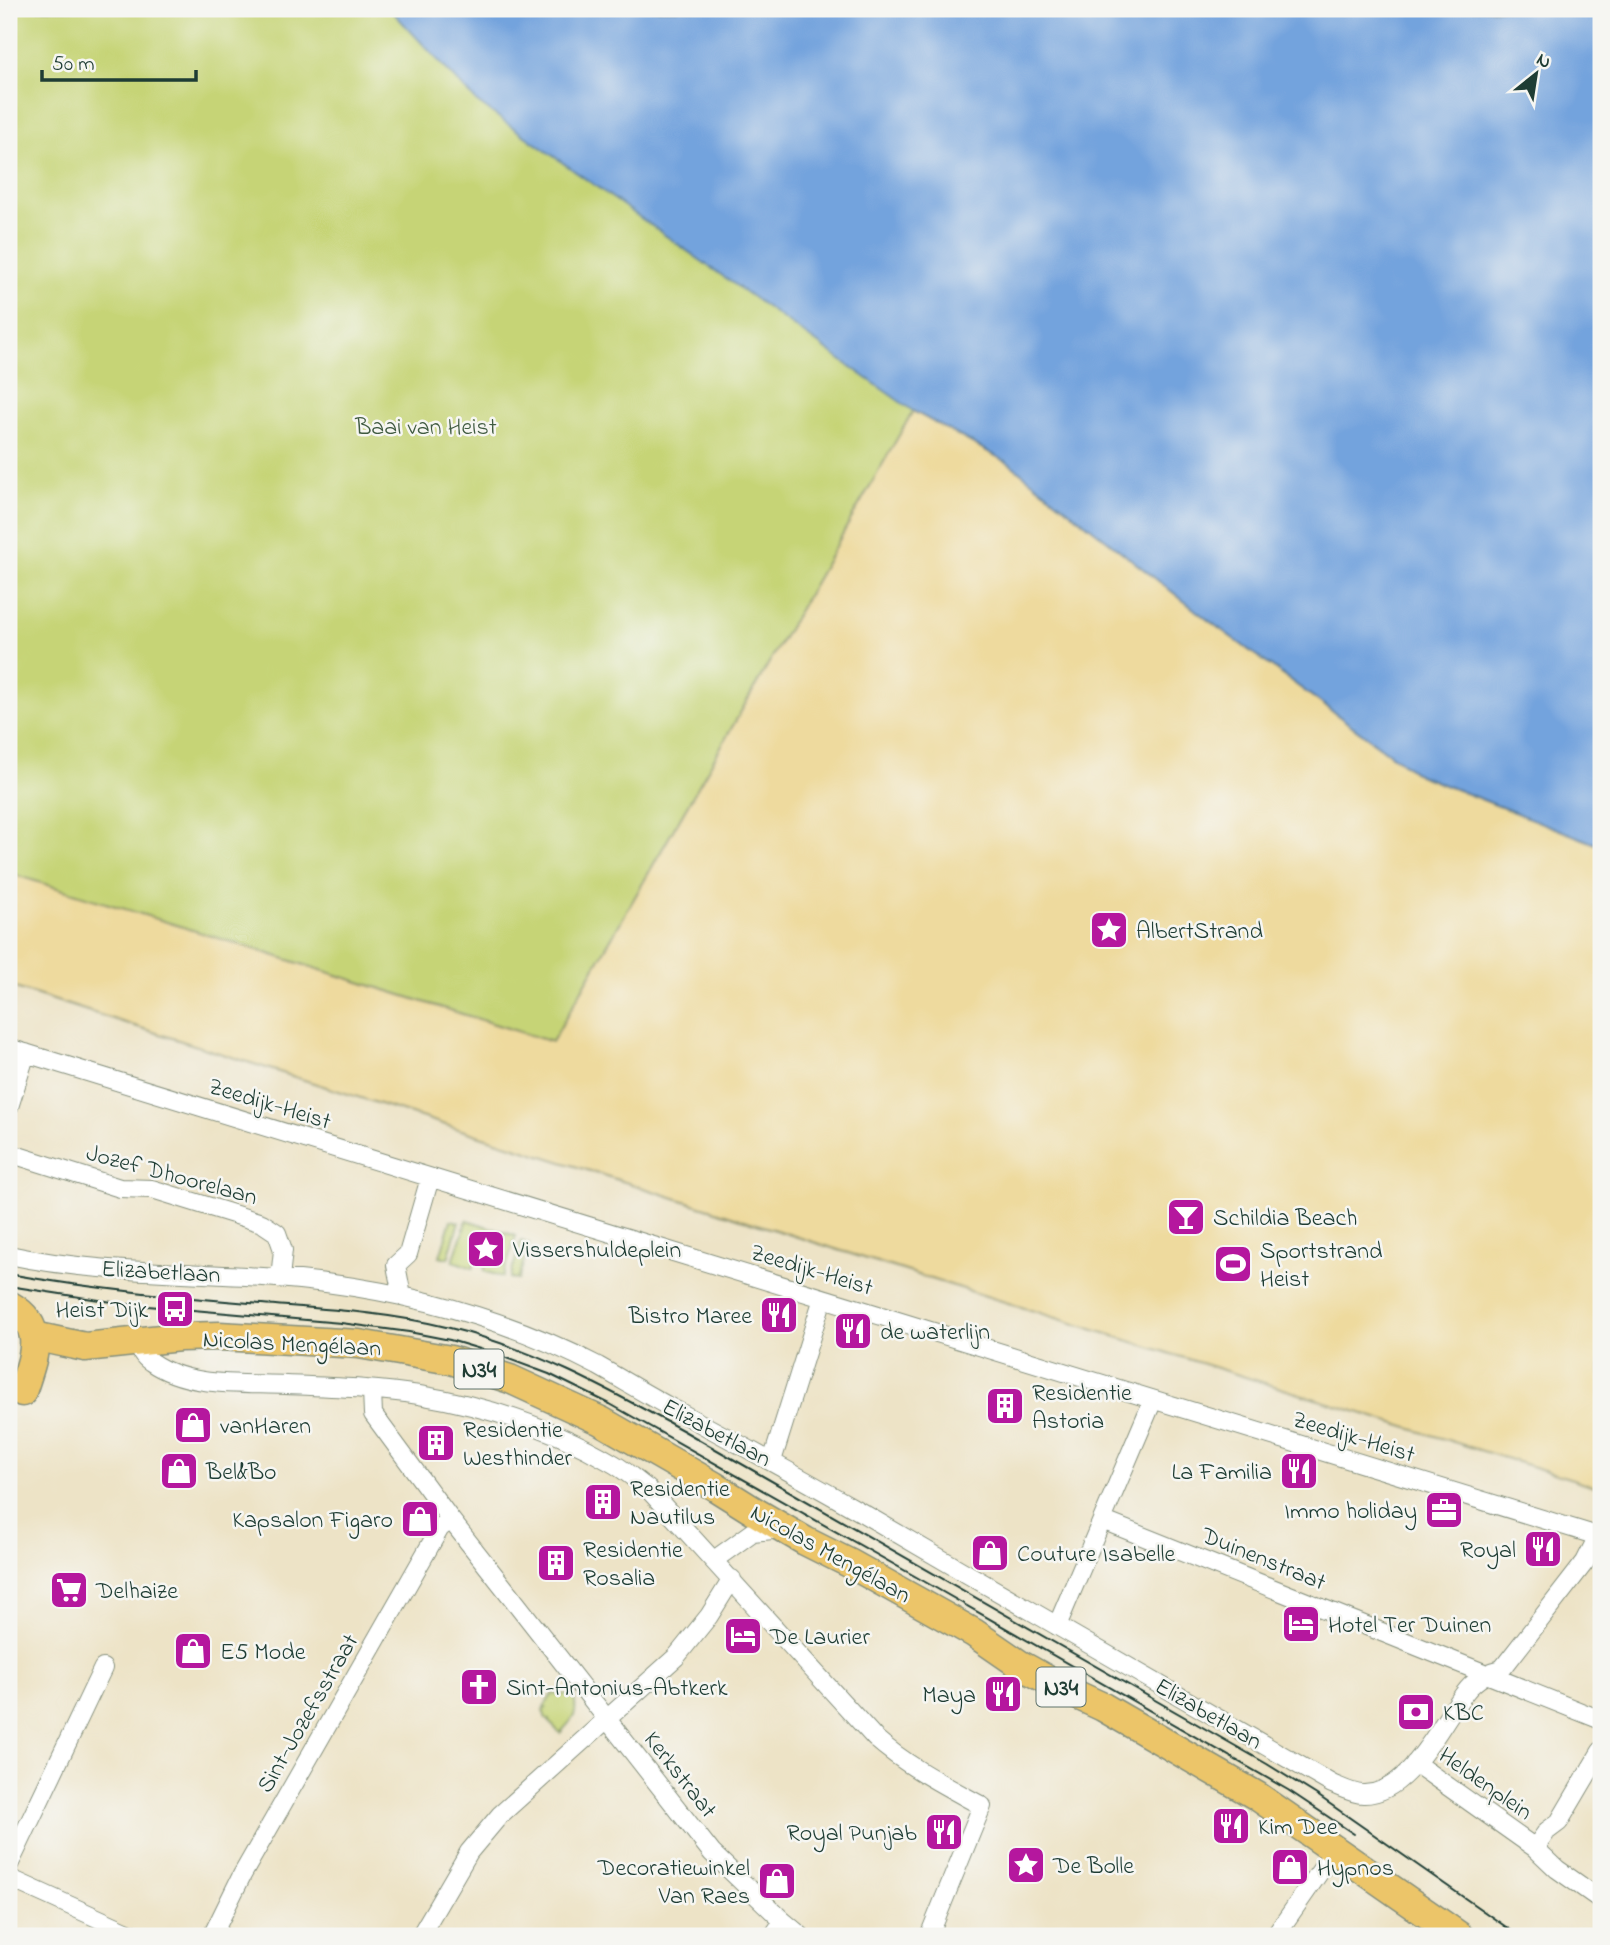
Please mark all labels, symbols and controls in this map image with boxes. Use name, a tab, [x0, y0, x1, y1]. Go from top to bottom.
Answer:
scale bar	[42, 38, 196, 82]
north arrow	[1502, 38, 1572, 108]
text: N	[1531, 47, 1556, 76]
text: 50 m	[52, 50, 95, 80]
park label: Baai van Heist	[354, 411, 497, 446]
place icon: AlbertStrand	[1088, 909, 1130, 951]
place label: AlbertStrand	[1136, 915, 1263, 950]
street label: Zeedijk-Heist	[204, 1070, 335, 1141]
street label: Jozef Dhoorelaan	[82, 1137, 261, 1216]
bar icon: Schildia Beach	[1165, 1196, 1207, 1238]
place label: Schildia Beach	[1213, 1202, 1358, 1237]
place icon: Vissershuldeplein	[465, 1228, 507, 1270]
place label: Vissershuldeplein	[512, 1234, 681, 1269]
place label: Sportstrand Heist	[1260, 1235, 1383, 1298]
street label: Zeedijk-Heist	[746, 1236, 877, 1307]
sports icon: Sportstrand Heist	[1212, 1243, 1254, 1285]
street label: Elizabetlaan	[100, 1253, 221, 1294]
bus stop icon: Heist Dijk	[154, 1288, 196, 1330]
place label: Heist Dijk	[55, 1294, 148, 1329]
restaurant icon: Bistro Maree	[758, 1294, 800, 1336]
place label: Bistro Maree	[628, 1300, 752, 1335]
restaurant icon: de waterlijn	[832, 1310, 874, 1352]
place label: de waterlijn	[880, 1316, 990, 1351]
street label: Nicolas Mengélaan	[202, 1323, 382, 1368]
road number: N34	[454, 1350, 504, 1388]
place label: Residentie Astoria	[1032, 1377, 1132, 1440]
building icon: Residentie Astoria	[984, 1385, 1026, 1427]
street label: Elizabetlaan	[655, 1391, 777, 1478]
street label: Zeedijk-Heist	[1288, 1403, 1419, 1474]
shop icon: vanHaren	[172, 1404, 214, 1446]
place label: vanHaren	[220, 1410, 311, 1445]
place label: Residentie Westhinder	[463, 1414, 572, 1477]
building icon: Residentie Westhinder	[415, 1422, 457, 1464]
shop icon: Bel&Bo	[158, 1450, 200, 1492]
restaurant icon: La Familia	[1278, 1450, 1320, 1492]
place label: Bel&Bo	[205, 1456, 277, 1491]
place label: La Familia	[1171, 1456, 1272, 1491]
place label: Residentie Nautilus	[630, 1473, 730, 1536]
building icon: Residentie Nautilus	[582, 1481, 624, 1523]
office icon: Immo holiday	[1423, 1489, 1465, 1531]
place label: Immo holiday	[1284, 1495, 1417, 1531]
street label: Nicolas Mengélaan	[743, 1497, 916, 1614]
shop icon: Kapsalon Figaro	[399, 1498, 441, 1540]
place label: Kapsalon Figaro	[232, 1504, 393, 1539]
street label: Duinenstraat	[1195, 1519, 1331, 1601]
restaurant icon: Royal	[1522, 1528, 1564, 1570]
shop icon: Couture Isabelle	[969, 1532, 1011, 1574]
place label: Residentie Rosalia	[583, 1534, 683, 1597]
place label: Royal	[1460, 1534, 1516, 1570]
place label: Couture Isabelle	[1017, 1538, 1176, 1573]
building icon: Residentie Rosalia	[535, 1542, 577, 1584]
supermarket icon: Delhaize	[48, 1569, 90, 1611]
place label: Delhaize	[95, 1575, 178, 1610]
hotel icon: Hotel Ter Duinen	[1280, 1603, 1322, 1645]
place label: Hotel Ter Duinen	[1328, 1609, 1491, 1644]
hotel icon: De Laurier	[722, 1615, 764, 1657]
place label: De Laurier	[769, 1621, 870, 1656]
street label: Sint-Jozefsstraat	[249, 1628, 369, 1800]
shop icon: E5 Mode	[172, 1630, 214, 1672]
place label: E5 Mode	[220, 1636, 306, 1671]
church icon: Sint-Antonius-Abtkerk	[458, 1666, 500, 1708]
road number: N34	[1036, 1668, 1086, 1706]
street label: Elizabetlaan	[1147, 1670, 1268, 1760]
place label: Sint-Antonius-Abtkerk	[506, 1672, 728, 1707]
restaurant icon: Maya	[982, 1673, 1024, 1715]
place label: Maya	[922, 1679, 976, 1715]
bank icon: KBC	[1395, 1691, 1437, 1733]
place label: KBC	[1443, 1697, 1484, 1732]
street label: Kerkstraat	[634, 1725, 724, 1827]
street label: Heldenplein	[1430, 1740, 1539, 1830]
restaurant icon: Kim Dee	[1210, 1805, 1252, 1847]
restaurant icon: Royal Punjab	[923, 1811, 965, 1853]
place label: Kim Dee	[1258, 1811, 1338, 1846]
place label: Royal Punjab	[787, 1817, 917, 1853]
place icon: De Bolle	[1005, 1844, 1047, 1886]
shop icon: Hypnos	[1269, 1846, 1311, 1888]
place label: De Bolle	[1052, 1850, 1134, 1885]
place label: Decoratiewinkel Van Raes	[597, 1852, 750, 1915]
place label: Hypnos	[1317, 1852, 1394, 1888]
shop icon: Decoratiewinkel Van Raes	[756, 1860, 798, 1902]

